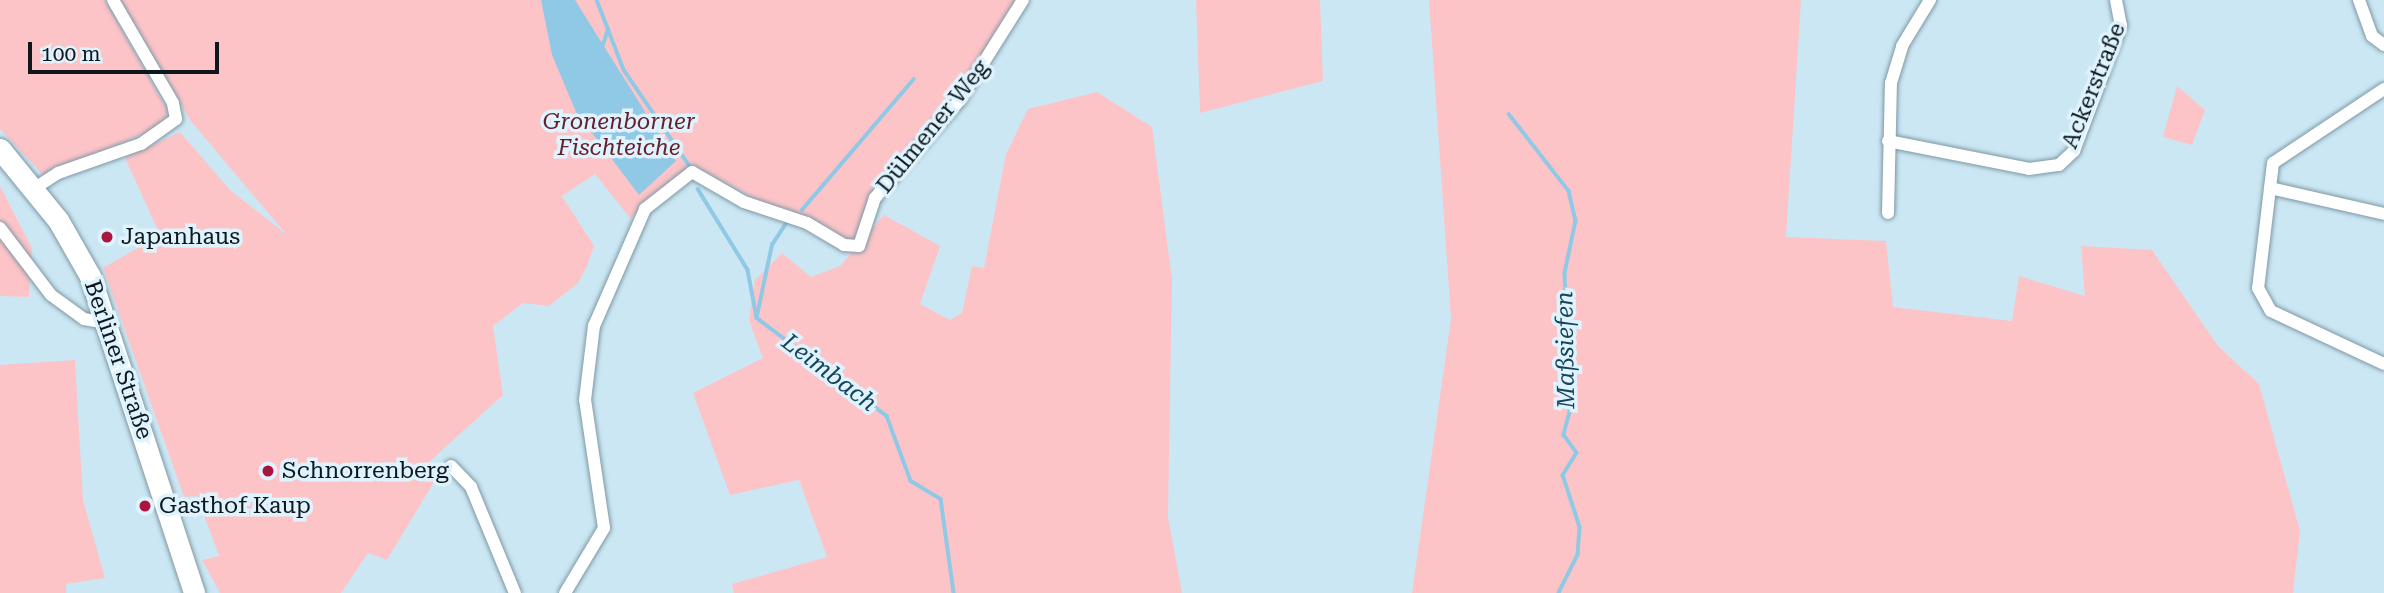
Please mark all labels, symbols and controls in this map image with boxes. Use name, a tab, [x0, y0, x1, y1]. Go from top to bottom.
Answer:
street label: Ackerstraße	[2056, 19, 2132, 153]
scale bar	[32, 28, 222, 72]
text: 100 m	[41, 42, 101, 66]
street label: Dülmener Weg	[871, 55, 995, 199]
park label: Gronenborner Fischteiche	[543, 108, 695, 162]
place label: Japanhaus	[121, 223, 240, 251]
marker: Japanhaus	[99, 229, 115, 245]
street label: Berliner Straße	[78, 277, 158, 443]
water label: Maßsiefen	[1551, 291, 1581, 409]
water label: Leimbach	[776, 328, 882, 418]
place label: Schnorrenberg	[282, 457, 449, 485]
marker: Schnorrenberg	[260, 463, 276, 479]
place label: Gasthof Kaup	[159, 492, 311, 520]
marker: Gasthof Kaup	[137, 498, 153, 514]

